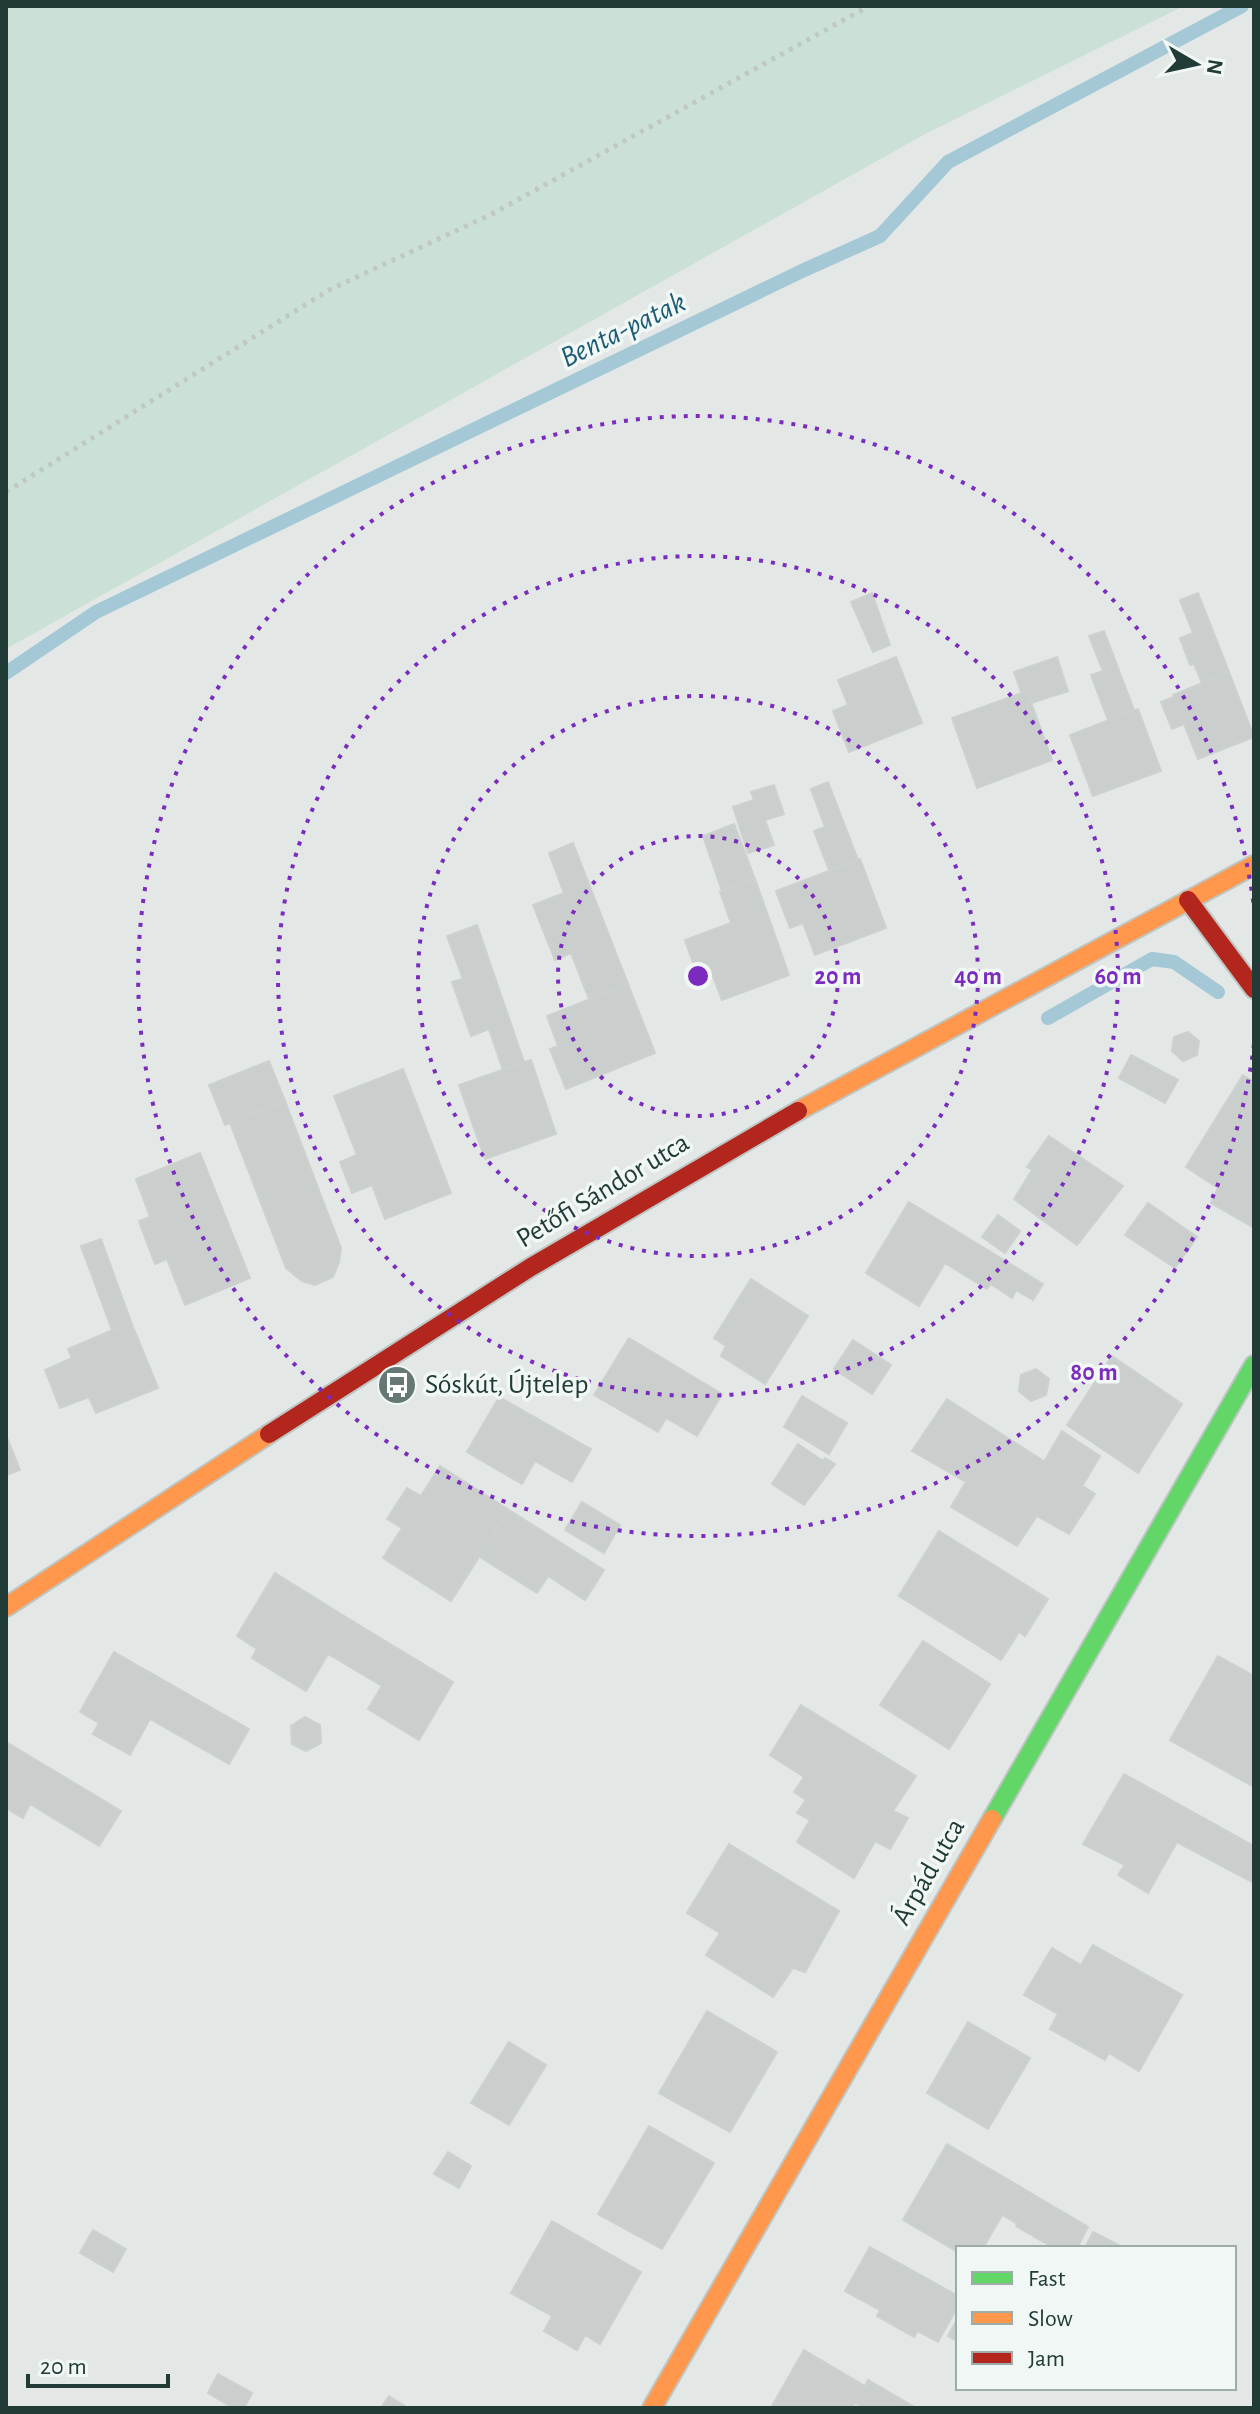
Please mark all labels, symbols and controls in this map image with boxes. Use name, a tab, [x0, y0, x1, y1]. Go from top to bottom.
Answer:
north arrow	[1156, 24, 1236, 104]
text: N	[1203, 58, 1227, 76]
water label: Benta-patak	[556, 287, 690, 373]
centre of rings	[684, 962, 712, 990]
text: 20 m	[815, 965, 861, 989]
text: 40 m	[954, 965, 1002, 989]
text: 60 m	[1094, 965, 1142, 989]
street label: Petőfi Sándor utca	[512, 1129, 694, 1253]
text: 80 m	[1070, 1361, 1118, 1385]
bus stop icon: Sóskút, Újtelep	[376, 1364, 418, 1406]
place label: Sóskút, Újtelep	[425, 1368, 588, 1399]
street label: Árpád utca	[885, 1813, 971, 1930]
legend	[956, 2246, 1236, 2390]
text: Fast	[1028, 2267, 1066, 2291]
text: Slow	[1028, 2307, 1073, 2331]
scale bar	[28, 2338, 168, 2388]
text: Jam	[1028, 2347, 1065, 2371]
text: 20 m	[40, 2355, 87, 2379]

